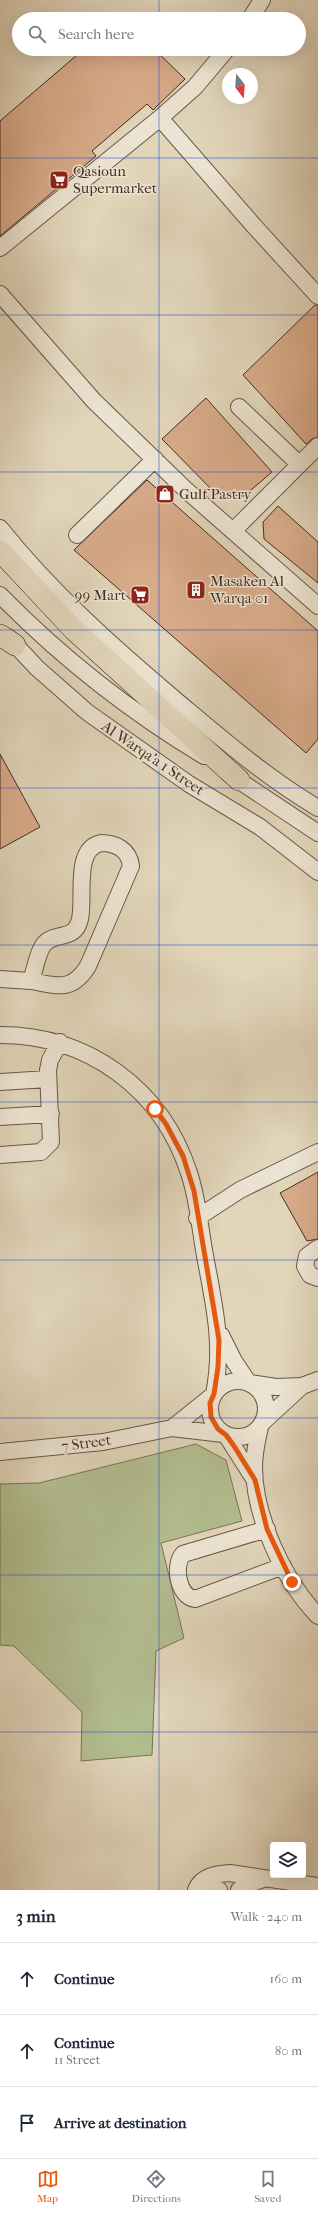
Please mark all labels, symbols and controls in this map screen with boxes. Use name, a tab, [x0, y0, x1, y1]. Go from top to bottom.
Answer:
search box	[12, 12, 306, 56]
icon: search	[26, 23, 48, 45]
text: Search here	[58, 25, 134, 43]
north arrow	[222, 68, 258, 104]
place label: Qasioun Supermarket	[73, 162, 158, 197]
supermarket icon: Qasioun Supermarket	[48, 169, 70, 191]
shop icon: Gulf Pastry	[154, 483, 176, 505]
place label: Gulf Pastry	[179, 485, 253, 503]
place label: Masaken Al Warqa 01	[209, 572, 284, 607]
building icon: Masaken Al Warqa 01	[185, 579, 207, 601]
supermarket icon: 99 Mart	[129, 584, 151, 606]
place label: 99 Mart	[75, 586, 127, 604]
street label: Al Warqa'a 1 Street	[97, 716, 208, 799]
route start	[146, 1100, 164, 1118]
street label: 7 Street	[60, 1431, 113, 1455]
route end	[283, 1573, 301, 1591]
map controls	[270, 1842, 306, 1878]
button: layers	[270, 1842, 306, 1878]
text: 3 min	[16, 1906, 56, 1926]
text: Walk · 240 m	[230, 1909, 302, 1924]
icon: ahead	[16, 1968, 38, 1990]
text: Continue	[54, 1970, 114, 1988]
text: 160 m	[270, 1971, 302, 1986]
text: Continue	[54, 2034, 114, 2052]
icon: ahead	[16, 2040, 38, 2062]
text: 80 m	[275, 2043, 302, 2058]
text: 11 Street	[54, 2052, 100, 2067]
icon: arrive	[16, 2112, 38, 2134]
text: Arrive at destination	[54, 2114, 186, 2132]
tab: Map	[37, 2168, 59, 2205]
tab: Directions	[132, 2168, 181, 2205]
tab: Saved	[254, 2168, 281, 2205]

